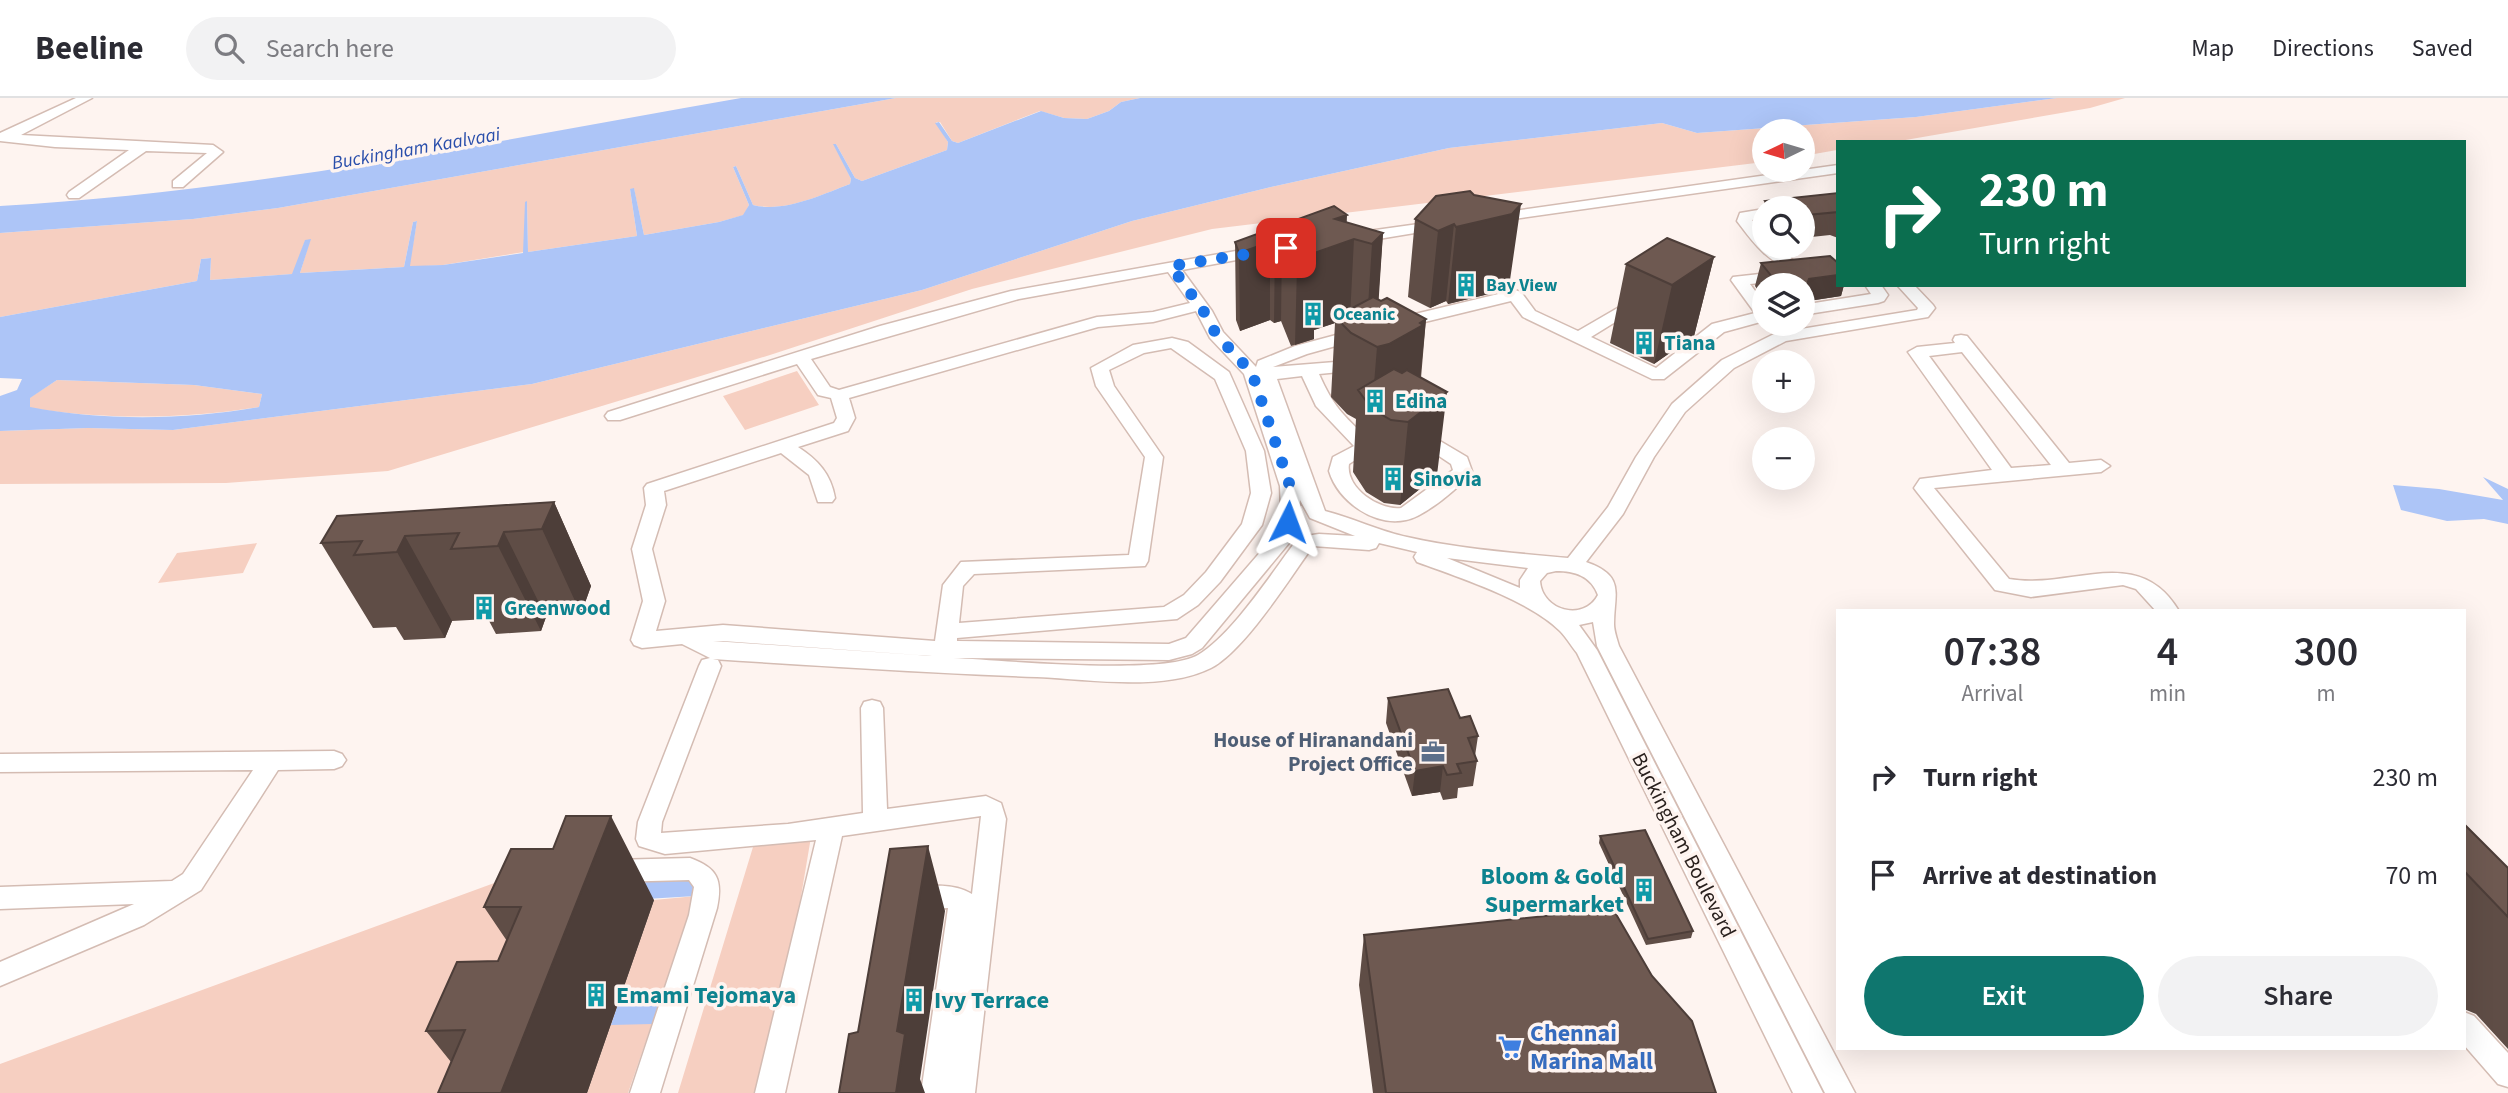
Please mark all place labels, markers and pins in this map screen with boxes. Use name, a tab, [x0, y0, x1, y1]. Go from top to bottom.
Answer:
pin	[1256, 218, 1316, 278]
building icon: Bay View	[1452, 271, 1480, 299]
place label: Bay View	[1486, 273, 1558, 298]
building icon: Oceanic	[1299, 300, 1327, 328]
place label: Oceanic	[1333, 302, 1396, 327]
place label: Tiana	[1664, 328, 1716, 358]
building icon: Tiana	[1630, 329, 1658, 357]
place label: Edina	[1395, 386, 1447, 416]
building icon: Edina	[1361, 387, 1389, 415]
place label: Sinovia	[1413, 464, 1482, 494]
building icon: Sinovia	[1379, 465, 1407, 493]
place label: Greenwood	[504, 593, 611, 623]
building icon: Greenwood	[470, 594, 498, 622]
place label: House of Hiranandani Project Office	[1213, 725, 1413, 779]
office icon: House of Hiranandani Project Office	[1419, 738, 1447, 766]
place label: Bloom & Gold Supermarket	[1481, 859, 1624, 922]
building icon: Bloom & Gold Supermarket	[1630, 876, 1658, 904]
place label: Emami Tejomaya	[616, 978, 796, 1013]
building icon: Emami Tejomaya	[582, 981, 610, 1009]
place label: Ivy Terrace	[934, 983, 1049, 1018]
building icon: Ivy Terrace	[900, 986, 928, 1014]
place label: Chennai Marina Mall	[1530, 1016, 1653, 1079]
supermarket icon: Chennai Marina Mall	[1496, 1033, 1524, 1061]

